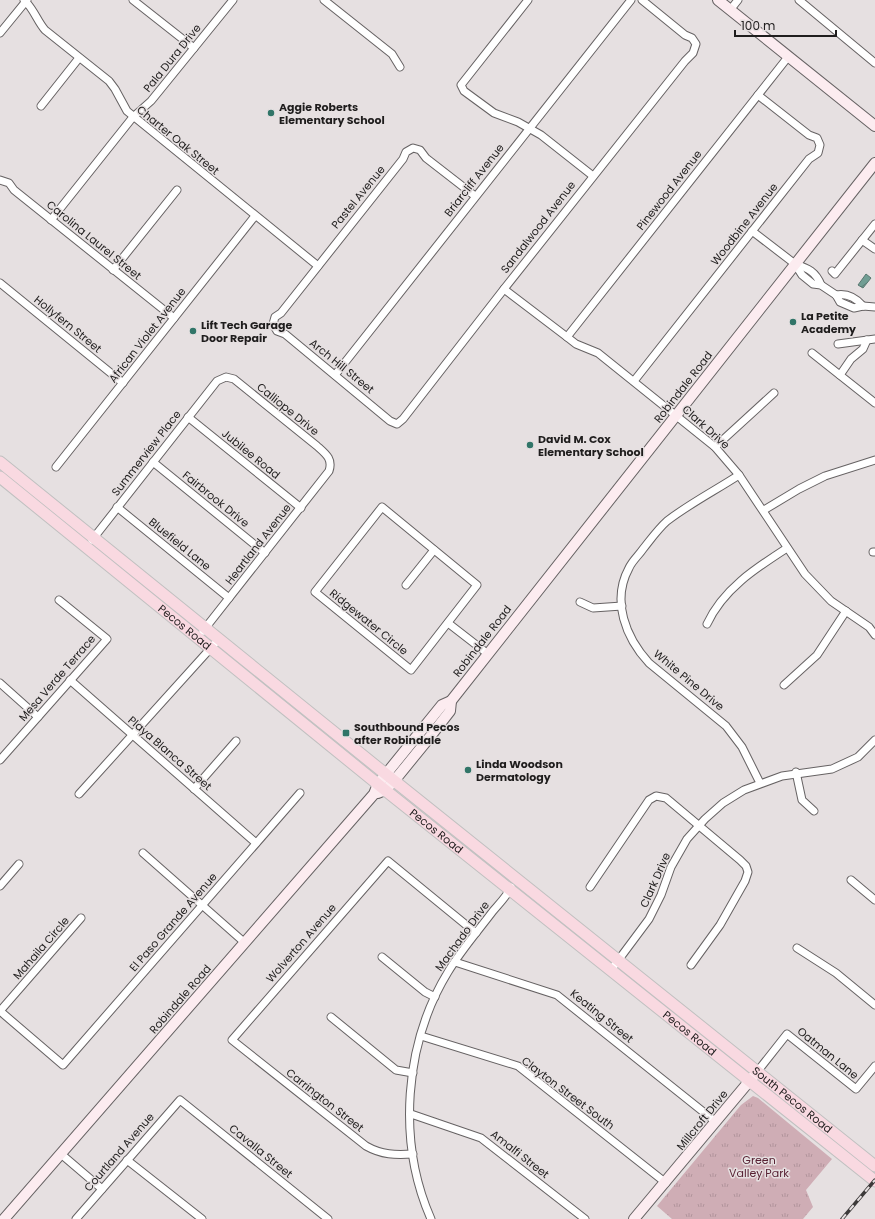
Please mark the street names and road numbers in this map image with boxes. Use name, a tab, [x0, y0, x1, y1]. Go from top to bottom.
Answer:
street label: Pala Dura Drive	[139, 20, 205, 96]
street label: Charter Oak Street	[133, 102, 223, 178]
street label: Briarcliff Avenue	[440, 140, 508, 220]
street label: Pinewood Avenue	[633, 146, 705, 233]
street label: Pastel Avenue	[327, 162, 389, 232]
street label: Sandalwood Avenue	[497, 177, 579, 277]
street label: Woodbine Avenue	[707, 179, 781, 269]
street label: Carolina Laurel Street	[43, 197, 145, 283]
street label: African Violet Avenue	[105, 284, 189, 386]
street label: Hollyfern Street	[31, 292, 105, 356]
street label: Arch Hill Street	[306, 335, 378, 397]
street label: Robindale Road	[650, 348, 716, 426]
street label: Calliope Drive	[253, 379, 323, 439]
street label: Clark Drive	[679, 401, 733, 453]
street label: Summerview Place	[107, 407, 185, 499]
street label: Jubilee Road	[218, 425, 284, 483]
street label: Fairbrook Drive	[179, 467, 253, 531]
street label: Heartland Avenue	[221, 500, 295, 588]
street label: Bluefield Lane	[146, 514, 215, 574]
street label: Ridgewater Circle	[326, 585, 412, 659]
street label: Pecos Road	[155, 601, 215, 654]
street label: Robindale Road	[449, 602, 515, 680]
street label: Mesa Verde Terrace	[15, 631, 99, 725]
street label: White Pine Drive	[650, 646, 728, 714]
street label: Playa Blanca Street	[125, 712, 215, 794]
street label: Pecos Road	[406, 805, 467, 857]
street label: Clark Drive	[636, 850, 674, 910]
street label: El Paso Grande Avenue	[125, 869, 221, 975]
street label: Machado Drive	[431, 898, 493, 974]
street label: Wolverton Avenue	[262, 900, 340, 986]
street label: Mahaila Circle	[9, 913, 73, 983]
street label: Robindale Road	[145, 961, 215, 1037]
street label: Keating Street	[567, 985, 637, 1047]
street label: Pecos Road	[660, 1007, 720, 1059]
street label: Oatman Lane	[794, 1023, 862, 1083]
street label: Clayton Street South	[518, 1053, 618, 1133]
street label: South Pecos Road	[749, 1063, 836, 1137]
street label: Carrington Street	[283, 1065, 367, 1135]
street label: Millcroft Drive	[673, 1086, 731, 1154]
street label: Courtland Avenue	[80, 1109, 158, 1195]
street label: Cavalla Street	[226, 1120, 296, 1182]
street label: Amalfi Street	[487, 1126, 553, 1182]

